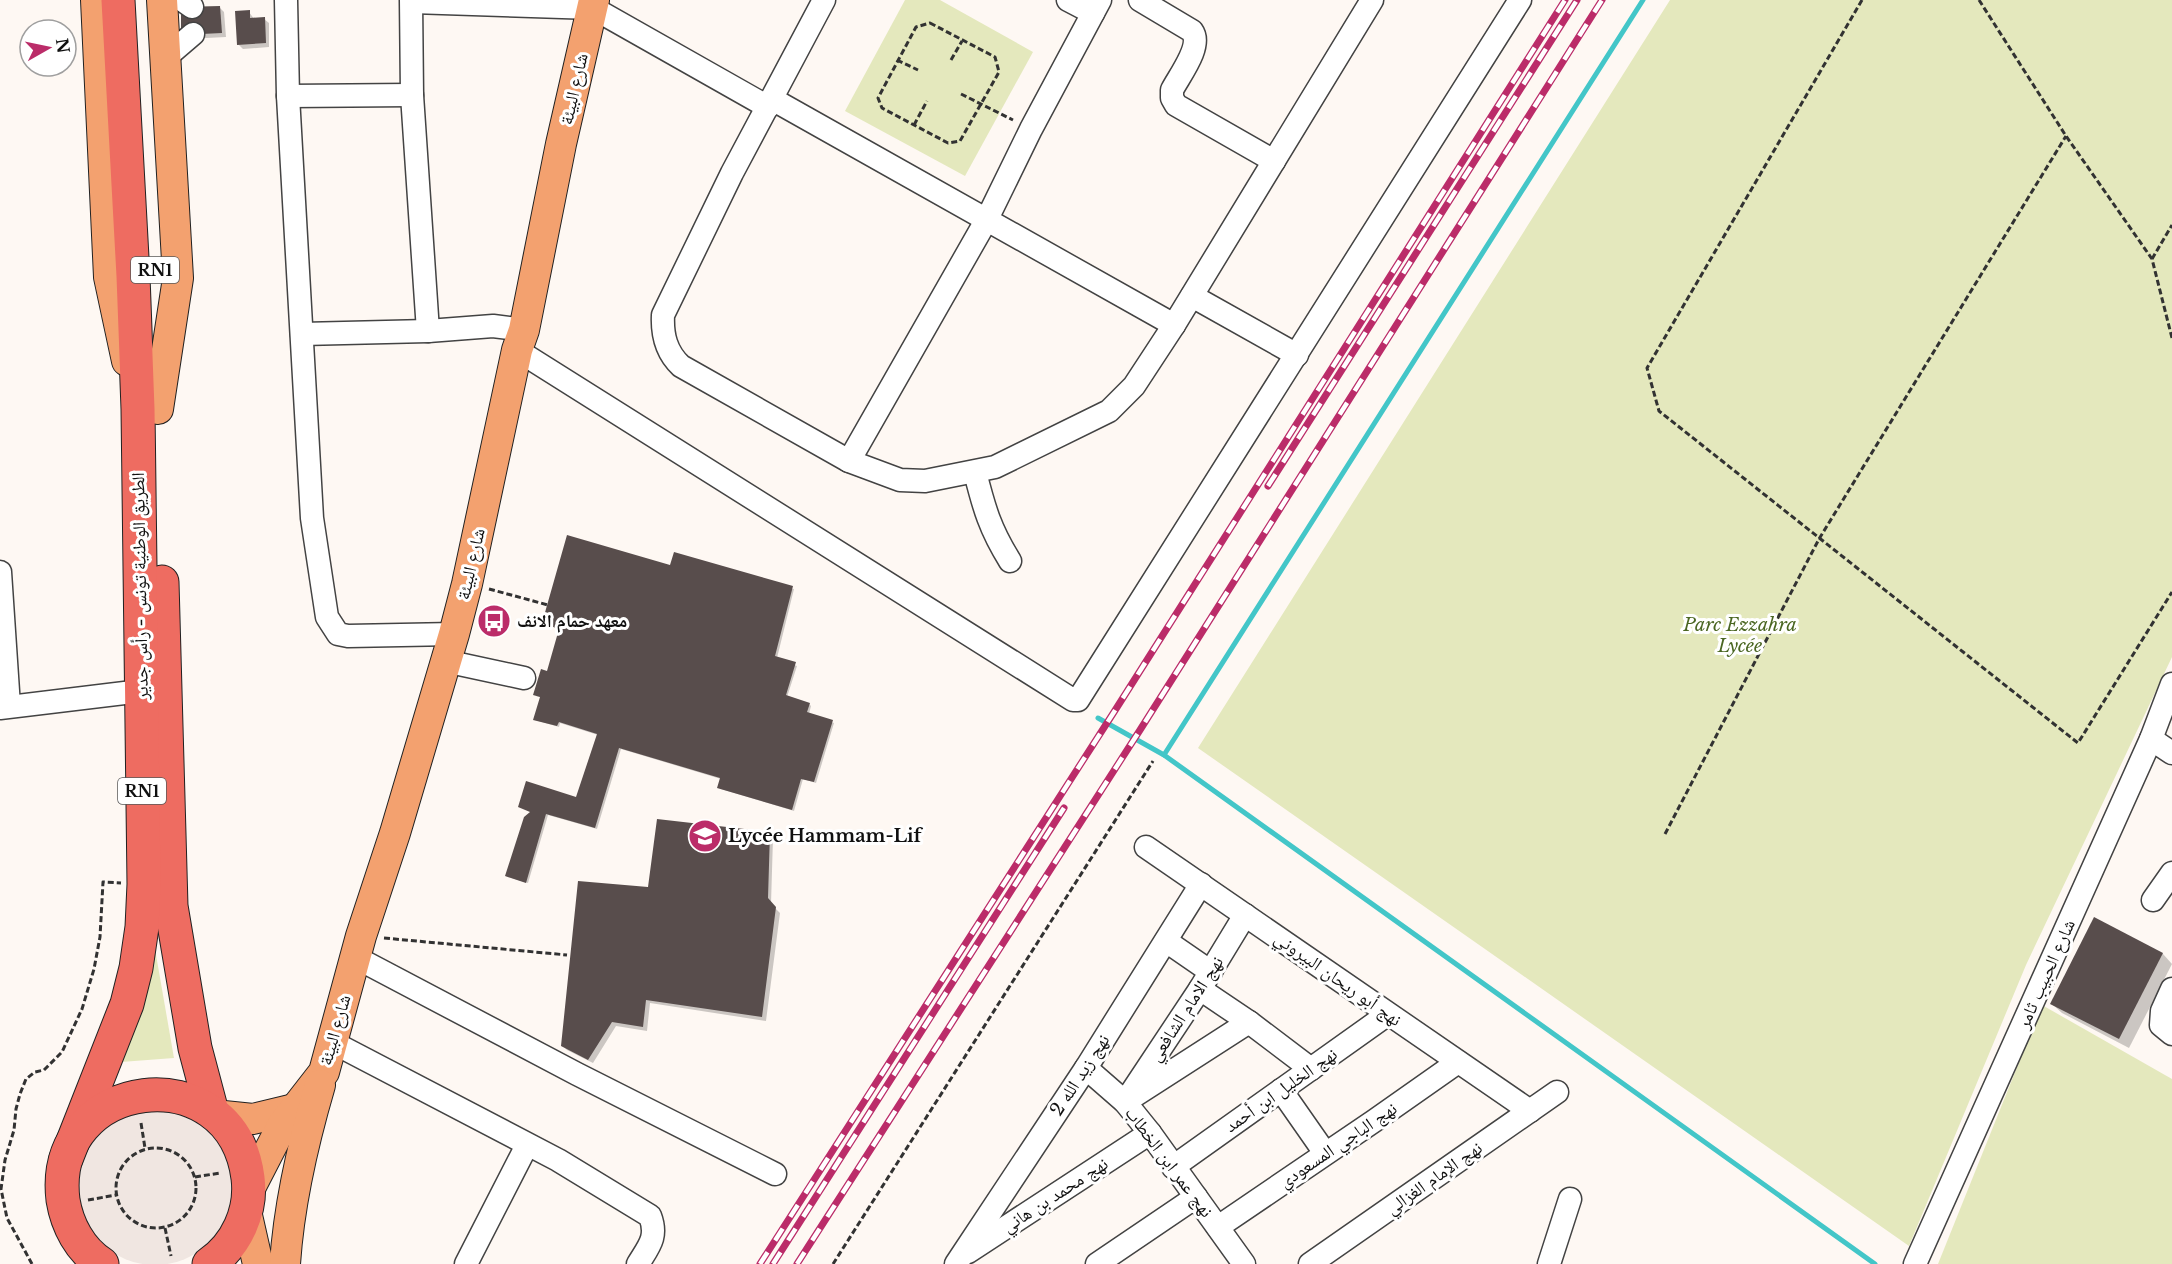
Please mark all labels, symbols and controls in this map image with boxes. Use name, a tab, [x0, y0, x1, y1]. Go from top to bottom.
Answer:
north arrow	[18, 18, 78, 78]
text: N	[52, 37, 74, 55]
street label: شارع البيئة	[555, 51, 593, 127]
road number: RN1	[131, 257, 179, 283]
street label: الطريق الوطنية تونس - رأس جدير	[127, 472, 153, 701]
street label: شارع البيئة	[452, 526, 490, 602]
bus stop icon: معهد حمام الانف	[476, 603, 512, 639]
place label: معهد حمام الانف	[517, 610, 627, 633]
park label: Parc Ezzahra Lycée	[1682, 614, 1797, 657]
road number: RN1	[118, 778, 166, 804]
school or university icon: Lycée Hammam-Lif	[687, 818, 723, 854]
place label: Lycée Hammam-Lif	[728, 825, 923, 847]
street label: شارع الحبيب ثامر	[2012, 916, 2080, 1033]
street label: نهج أبو ريحان البيروني	[1268, 927, 1406, 1034]
street label: نهج الامام الشافعي	[1144, 952, 1231, 1068]
street label: شارع البيئة	[314, 992, 356, 1068]
street label: نهج زيد الله 2	[1046, 1030, 1115, 1120]
street label: نهج الخليل ابن أحمد	[1220, 1043, 1342, 1138]
street label: نهج الباجي المسعودي	[1275, 1097, 1403, 1196]
street label: نهج عمر ابن الخطاب	[1119, 1102, 1218, 1222]
street label: نهج الإمام الغزالي	[1382, 1137, 1489, 1222]
street label: نهج محمد بن هاني	[998, 1153, 1114, 1240]

